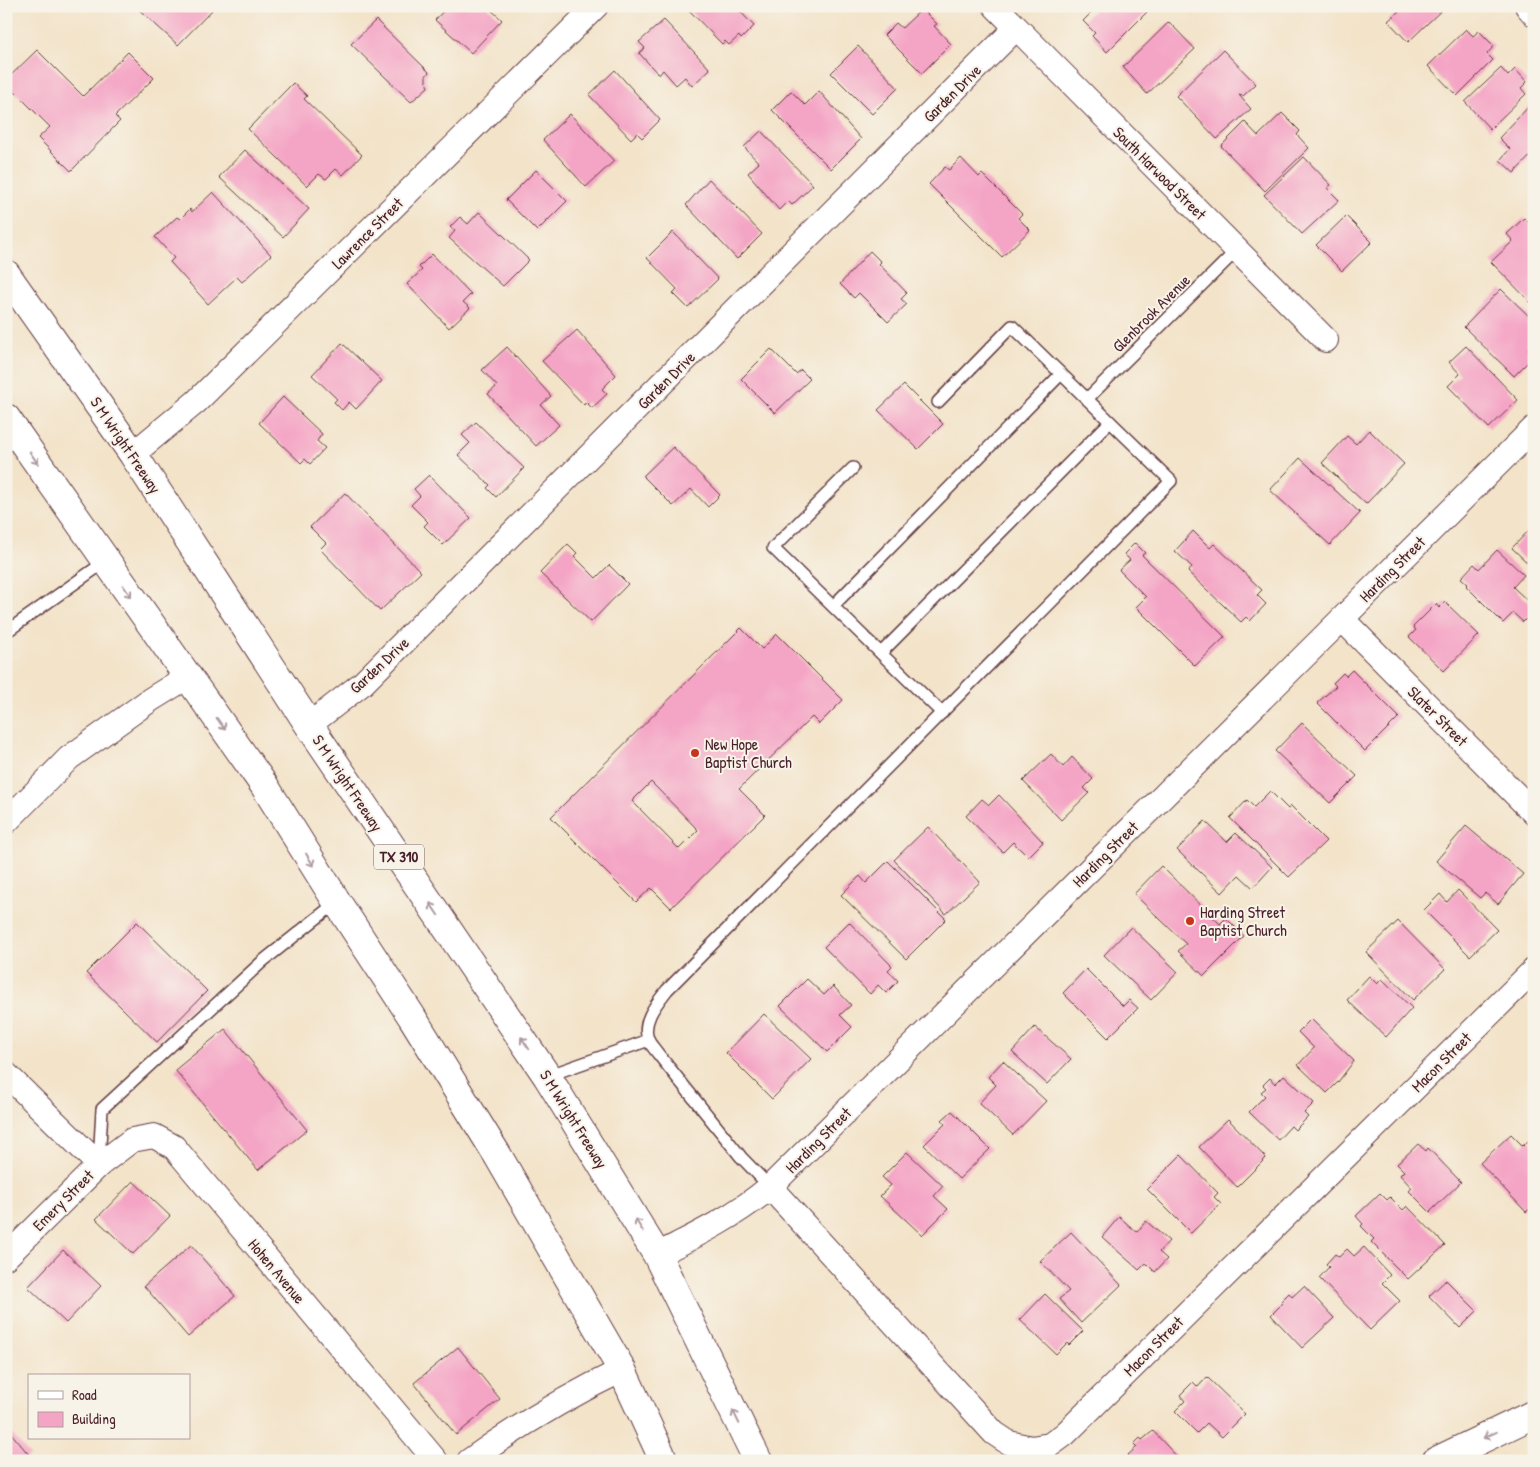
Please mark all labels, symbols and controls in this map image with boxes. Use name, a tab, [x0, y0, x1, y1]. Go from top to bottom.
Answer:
street label: Garden Drive	[918, 59, 986, 127]
street label: South Harwood Street	[1109, 122, 1212, 225]
street label: Lawrence Street	[326, 192, 408, 274]
street label: Glenbrook Avenue	[1107, 269, 1195, 357]
street label: Garden Drive	[632, 346, 700, 414]
street label: S M Wright Freeway	[86, 392, 167, 498]
one-way arrow	[29, 451, 39, 465]
street label: Harding Street	[1354, 531, 1430, 607]
one-way arrow	[122, 584, 132, 598]
street label: Garden Drive	[345, 631, 414, 698]
street label: Slater Street	[1403, 681, 1473, 751]
one-way arrow	[215, 717, 226, 730]
street label: S M Wright Freeway	[308, 730, 389, 836]
place label: New Hope Baptist Church	[705, 733, 792, 773]
marker: New Hope Baptist Church	[689, 747, 701, 759]
street label: Harding Street	[1067, 816, 1143, 892]
road number: TX 310	[374, 844, 424, 870]
one-way arrow	[306, 852, 316, 866]
place label: Harding Street Baptist Church	[1200, 901, 1287, 941]
one-way arrow	[429, 902, 439, 916]
marker: Harding Street Baptist Church	[1184, 915, 1196, 927]
street label: Macon Street	[1406, 1027, 1476, 1097]
one-way arrow	[520, 1036, 530, 1050]
street label: S M Wright Freeway	[535, 1066, 613, 1173]
street label: Harding Street	[780, 1102, 856, 1178]
street label: Emery Street	[28, 1164, 99, 1235]
one-way arrow	[634, 1219, 644, 1233]
street label: Hohen Avenue	[243, 1234, 311, 1309]
street label: Macon Street	[1118, 1311, 1188, 1381]
legend	[28, 1374, 190, 1440]
text: Road	[72, 1384, 97, 1405]
text: Building	[72, 1408, 116, 1429]
one-way arrow	[731, 1410, 741, 1425]
one-way arrow	[1483, 1431, 1498, 1440]

